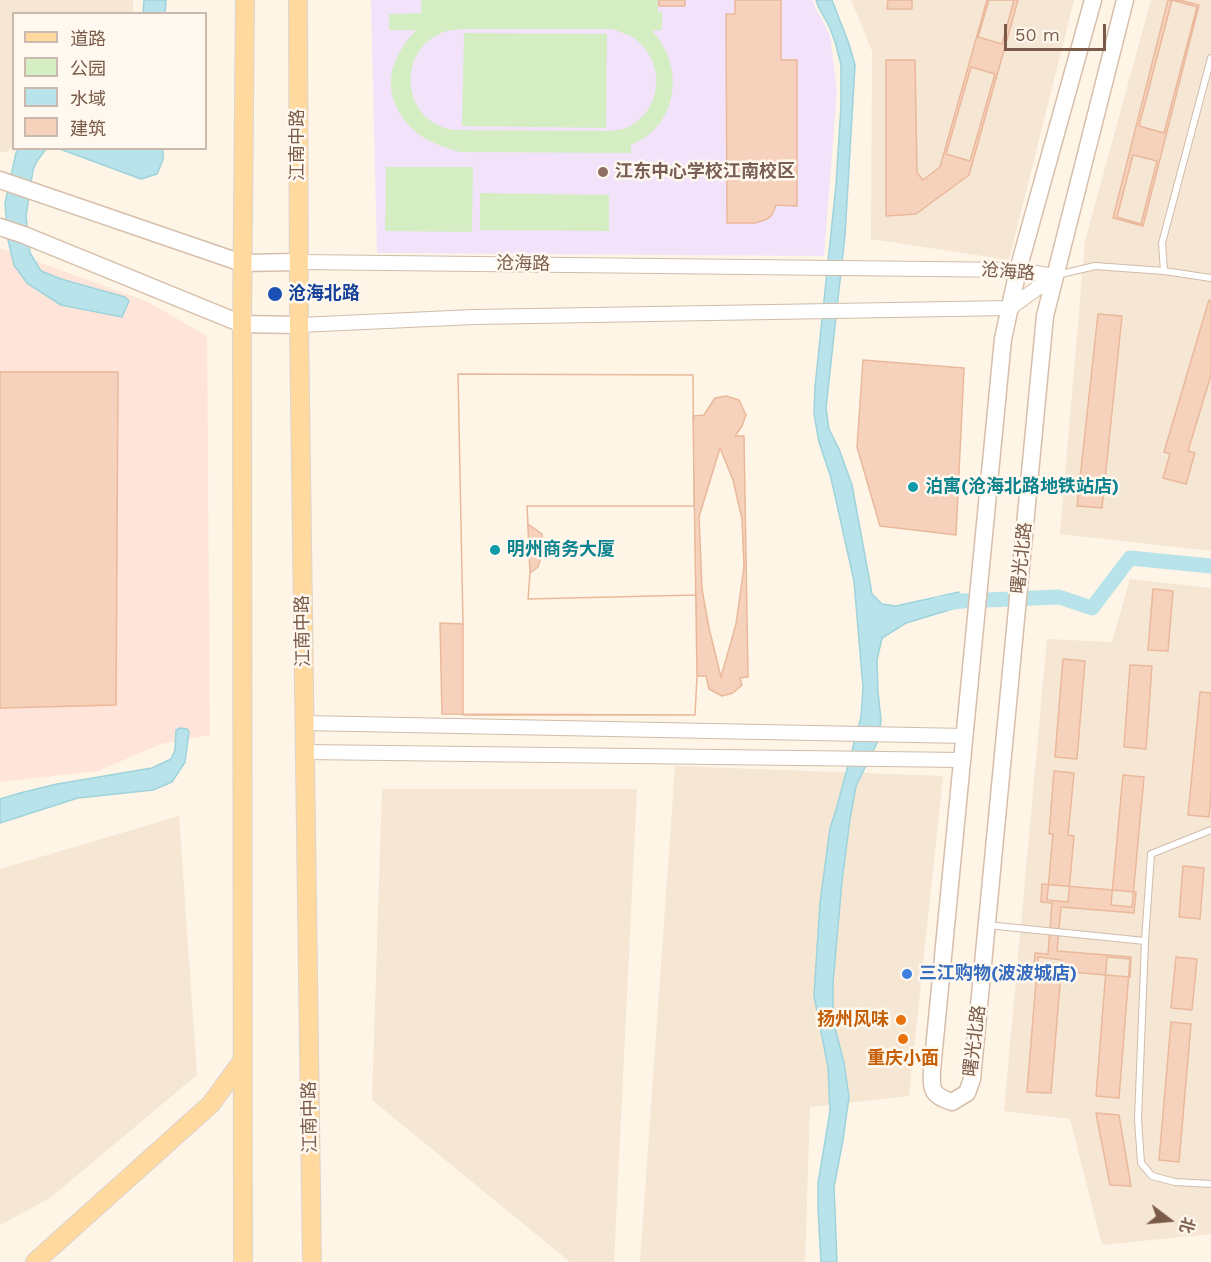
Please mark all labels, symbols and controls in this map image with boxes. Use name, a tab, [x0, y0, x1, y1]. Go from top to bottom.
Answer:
legend	[12, 12, 207, 150]
scale bar	[1007, 12, 1109, 50]
text: 50 m	[1015, 24, 1060, 45]
text: 道路	[70, 28, 106, 49]
text: 公园	[70, 58, 106, 79]
text: 水域	[70, 88, 106, 109]
street label: 江南中路	[287, 109, 309, 181]
text: 建筑	[70, 118, 106, 139]
place label: 江东中心学校江南校区	[615, 161, 795, 183]
marker: 江东中心学校江南校区	[596, 165, 610, 179]
street label: 沧海路	[496, 253, 550, 275]
street label: 沧海路	[980, 259, 1036, 285]
place label: 沧海北路	[288, 283, 360, 305]
marker: 沧海北路	[266, 285, 284, 303]
place label: 泊寓(沧海北路地铁站店)	[925, 476, 1119, 498]
marker: 泊寓(沧海北路地铁站店)	[906, 480, 920, 494]
street label: 曙光北路	[1007, 521, 1037, 595]
place label: 明州商务大厦	[507, 539, 615, 561]
marker: 明州商务大厦	[488, 543, 502, 557]
street label: 江南中路	[292, 595, 314, 667]
place label: 三江购物(波波城店)	[919, 963, 1077, 985]
marker: 三江购物(波波城店)	[900, 967, 914, 981]
street label: 曙光北路	[960, 1004, 990, 1078]
place label: 扬州风味	[817, 1009, 889, 1031]
marker: 扬州风味	[894, 1013, 908, 1027]
marker: 重庆小面	[896, 1032, 910, 1046]
place label: 重庆小面	[867, 1048, 939, 1070]
street label: 江南中路	[299, 1081, 321, 1153]
north arrow	[1139, 1190, 1199, 1250]
text: 北	[1175, 1215, 1198, 1235]

